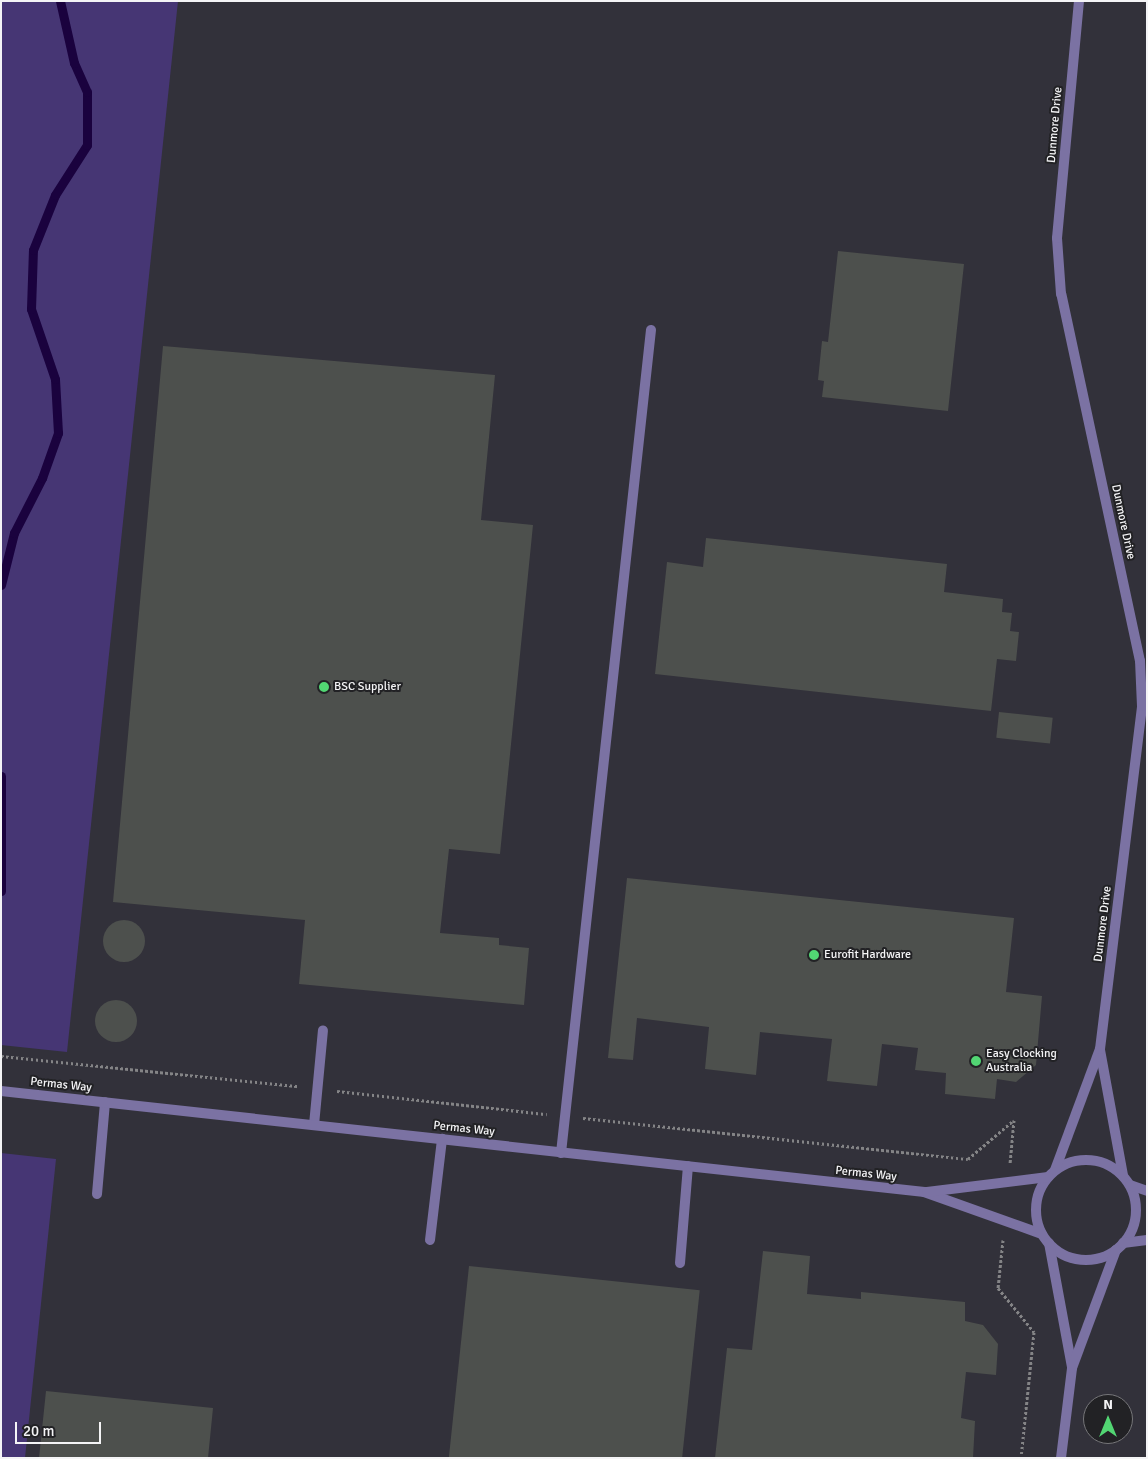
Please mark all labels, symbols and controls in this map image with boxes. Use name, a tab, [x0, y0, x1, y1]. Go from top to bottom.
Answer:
street label: Dunmore Drive	[1044, 86, 1066, 164]
street label: Dunmore Drive	[1108, 483, 1138, 561]
place label: BSC Supplier	[334, 680, 401, 694]
marker: BSC Supplier	[318, 681, 330, 693]
street label: Dunmore Drive	[1091, 885, 1115, 963]
place label: Eurofit Hardware	[824, 948, 911, 962]
marker: Eurofit Hardware	[808, 949, 820, 961]
place label: Easy Clocking Australia	[986, 1047, 1057, 1075]
marker: Easy Clocking Australia	[970, 1055, 982, 1067]
street label: Permas Way	[30, 1075, 92, 1095]
street label: Permas Way	[433, 1119, 495, 1139]
street label: Permas Way	[835, 1164, 897, 1184]
north arrow	[1083, 1394, 1133, 1444]
text: N	[1103, 1396, 1113, 1413]
scale bar	[18, 1412, 104, 1444]
text: 20 m	[23, 1422, 54, 1440]

